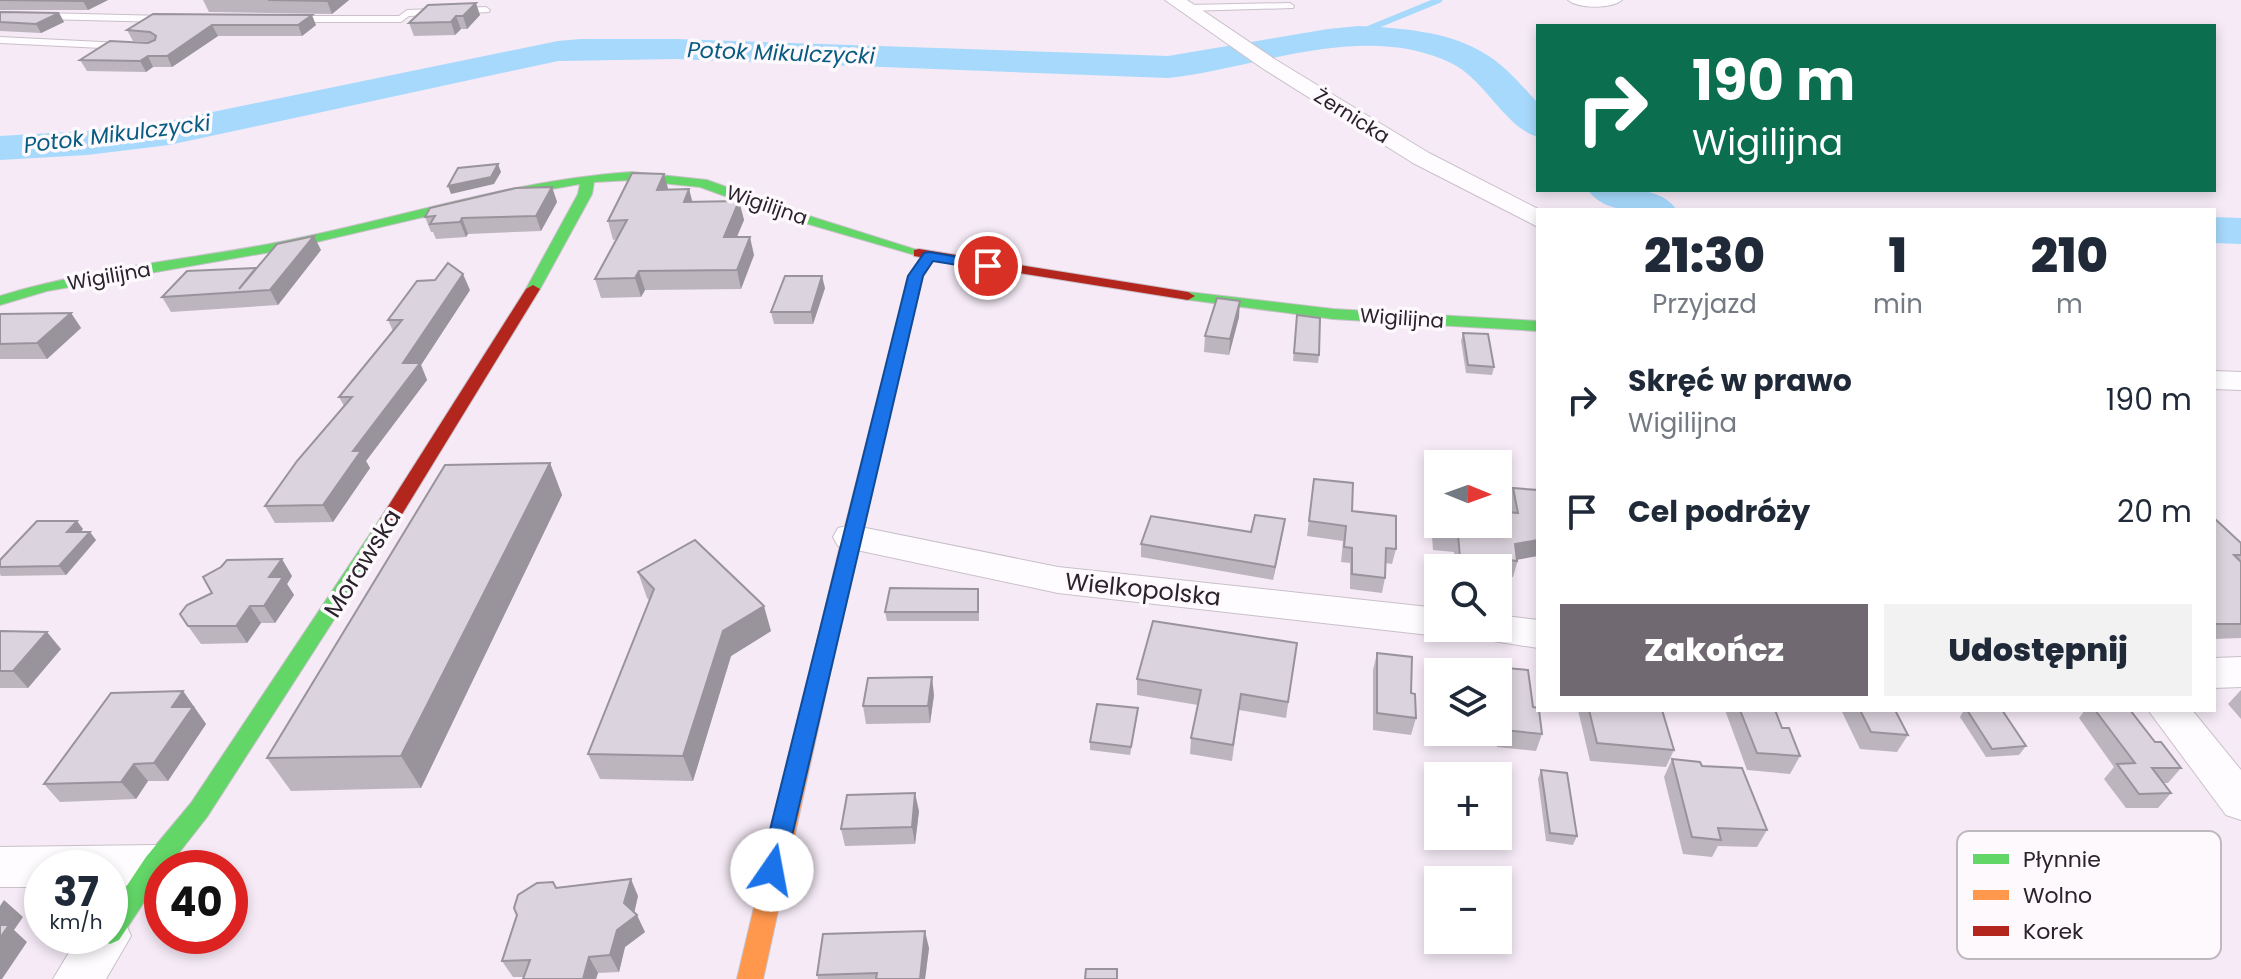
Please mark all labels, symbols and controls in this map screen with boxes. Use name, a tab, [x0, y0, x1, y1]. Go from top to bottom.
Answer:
water label: Potok Mikulczycki	[687, 34, 876, 72]
text: 190 m	[1692, 41, 1855, 120]
icon: right	[1560, 56, 1664, 160]
street label: Żernicka	[1309, 82, 1395, 150]
water label: Potok Mikulczycki	[22, 107, 213, 161]
text: Wigilijna	[1692, 117, 1843, 168]
street label: Wigilijna	[723, 178, 811, 232]
text: 21:30	[1644, 222, 1765, 289]
text: 1	[1889, 222, 1907, 289]
text: 210	[2031, 222, 2108, 289]
pin	[954, 232, 1022, 300]
icon: arrive	[966, 244, 1010, 288]
street label: Wigilijna	[65, 255, 153, 297]
text: Przyjazd	[1652, 286, 1757, 322]
text: min	[1873, 286, 1923, 322]
text: m	[2056, 286, 2083, 322]
street label: Wigilijna	[1359, 301, 1445, 335]
text: Skręć w prawo	[1628, 359, 1852, 402]
icon: right	[1560, 378, 1604, 422]
text: 190 m	[2106, 378, 2192, 421]
text: Wigilijna	[1628, 405, 1737, 441]
north arrow	[1424, 450, 1512, 538]
map controls	[1424, 450, 1512, 954]
icon: arrive	[1560, 490, 1604, 534]
text: Cel podróży	[1628, 490, 1810, 533]
text: 20 m	[2117, 490, 2192, 533]
street label: Morawska	[316, 503, 408, 623]
button: search	[1424, 554, 1512, 642]
street label: Wielkopolska	[1063, 564, 1223, 614]
button: Zakończ	[1560, 604, 1868, 696]
button: Udostępnij	[1884, 604, 2192, 696]
button: layers	[1424, 658, 1512, 746]
button: +	[1424, 762, 1512, 850]
position arrow	[730, 828, 814, 912]
legend	[1957, 831, 2221, 959]
text: Płynnie	[2023, 844, 2101, 875]
speed limit sign: 40	[144, 850, 248, 954]
text: 37	[53, 864, 99, 920]
button: −	[1424, 866, 1512, 954]
text: Wolno	[2023, 880, 2092, 911]
text: km/h	[49, 908, 103, 936]
text: Korek	[2023, 916, 2084, 947]

